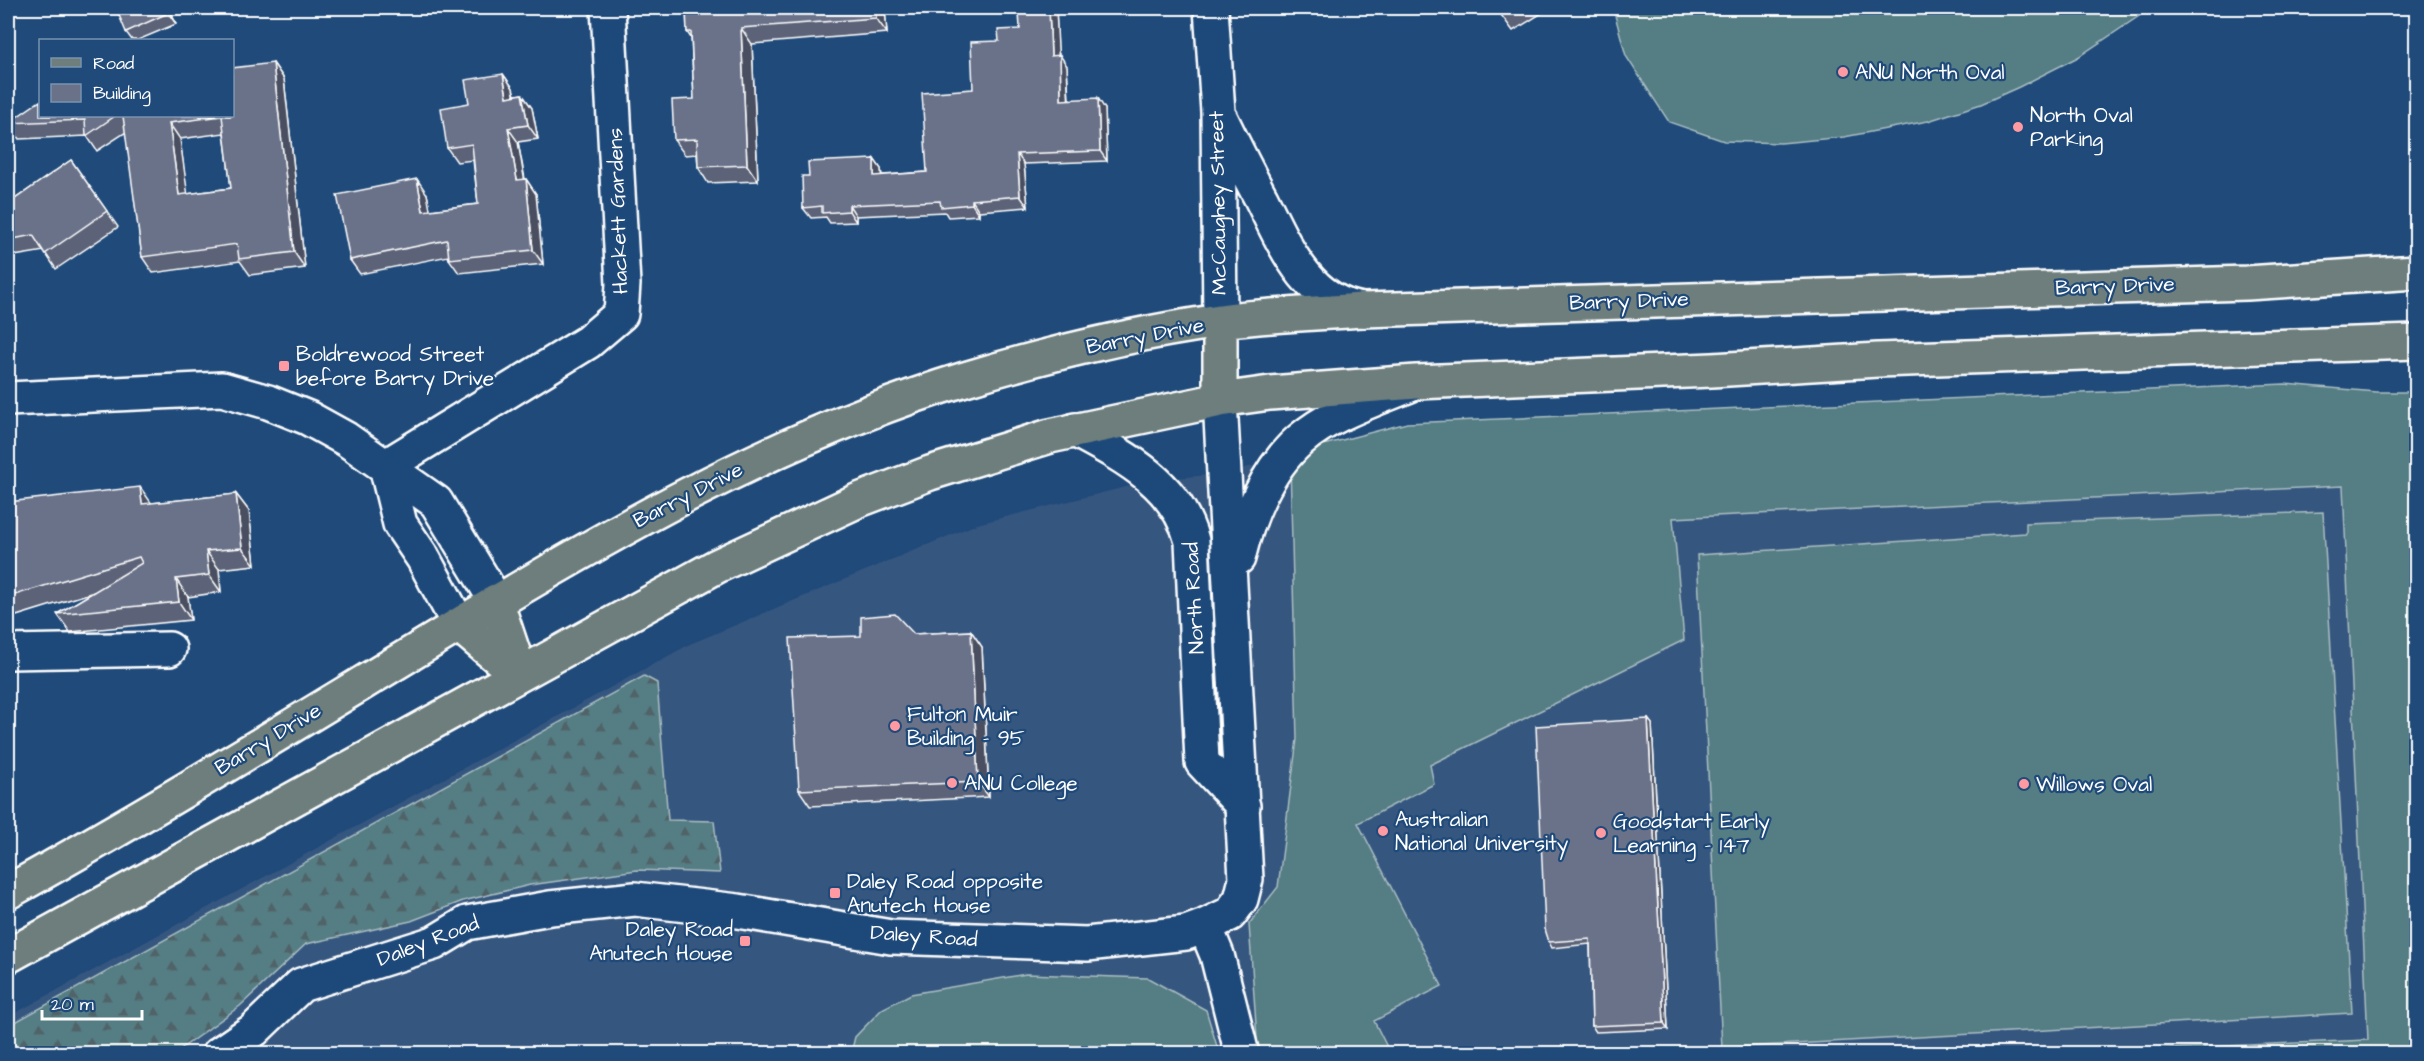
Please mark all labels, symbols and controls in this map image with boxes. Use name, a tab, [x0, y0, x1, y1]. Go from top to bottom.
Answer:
legend	[39, 39, 234, 117]
text: Road	[93, 51, 134, 76]
place label: ANU North Oval	[1855, 58, 2005, 87]
marker: ANU North Oval	[1836, 65, 1850, 79]
text: Building	[93, 81, 151, 107]
place label: North Oval Parking	[2030, 101, 2133, 156]
street label: McCaughey Street	[1202, 110, 1236, 295]
marker: North Oval Parking	[2011, 120, 2025, 134]
street label: Hackett Gardens	[601, 127, 635, 295]
street label: Barry Drive	[2055, 269, 2175, 305]
street label: Barry Drive	[1569, 284, 1689, 320]
street label: Barry Drive	[1084, 310, 1207, 364]
place label: Boldrewood Street before Barry Drive	[296, 340, 494, 395]
marker: Boldrewood Street before Barry Drive	[277, 359, 291, 373]
street label: Barry Drive	[628, 455, 749, 537]
street label: North Road	[1177, 541, 1211, 655]
street label: Barry Drive	[209, 696, 328, 784]
place label: Fulton Muir Building - 95	[907, 700, 1025, 755]
marker: Fulton Muir Building - 95	[888, 719, 902, 733]
place label: ANU College	[964, 769, 1078, 800]
place label: Willows Oval	[2036, 770, 2152, 799]
marker: ANU College	[945, 776, 959, 790]
marker: Willows Oval	[2017, 777, 2031, 791]
place label: Australian National University	[1395, 805, 1569, 860]
place label: Goodstart Early Learning - 147	[1613, 807, 1770, 862]
marker: Australian National University	[1376, 824, 1390, 838]
marker: Goodstart Early Learning - 147	[1594, 826, 1608, 840]
place label: Daley Road opposite Anutech House	[847, 867, 1043, 920]
marker: Daley Road opposite Anutech House	[828, 886, 842, 900]
street label: Daley Road	[373, 908, 484, 976]
place label: Daley Road Anutech House	[589, 915, 733, 968]
street label: Daley Road	[869, 918, 979, 956]
marker: Daley Road Anutech House	[738, 934, 752, 948]
scale bar	[42, 983, 142, 1021]
text: 20 m	[51, 992, 94, 1017]

